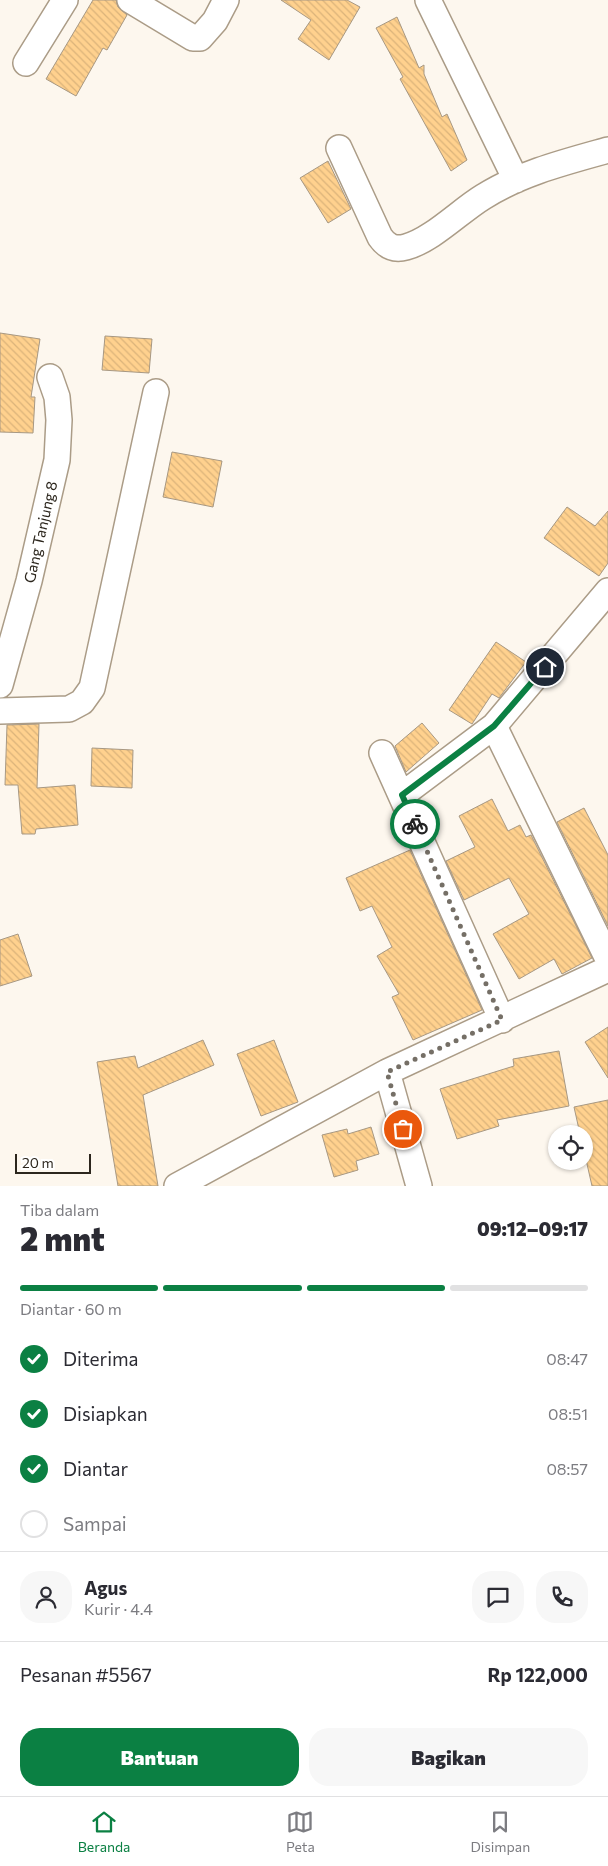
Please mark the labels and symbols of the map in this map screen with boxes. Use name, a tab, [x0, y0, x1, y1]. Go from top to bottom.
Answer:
street label: Gang Tanjung 8	[20, 479, 60, 585]
pin	[524, 646, 566, 688]
courier	[390, 799, 440, 849]
pin	[382, 1108, 424, 1150]
scale bar	[15, 1151, 91, 1174]

